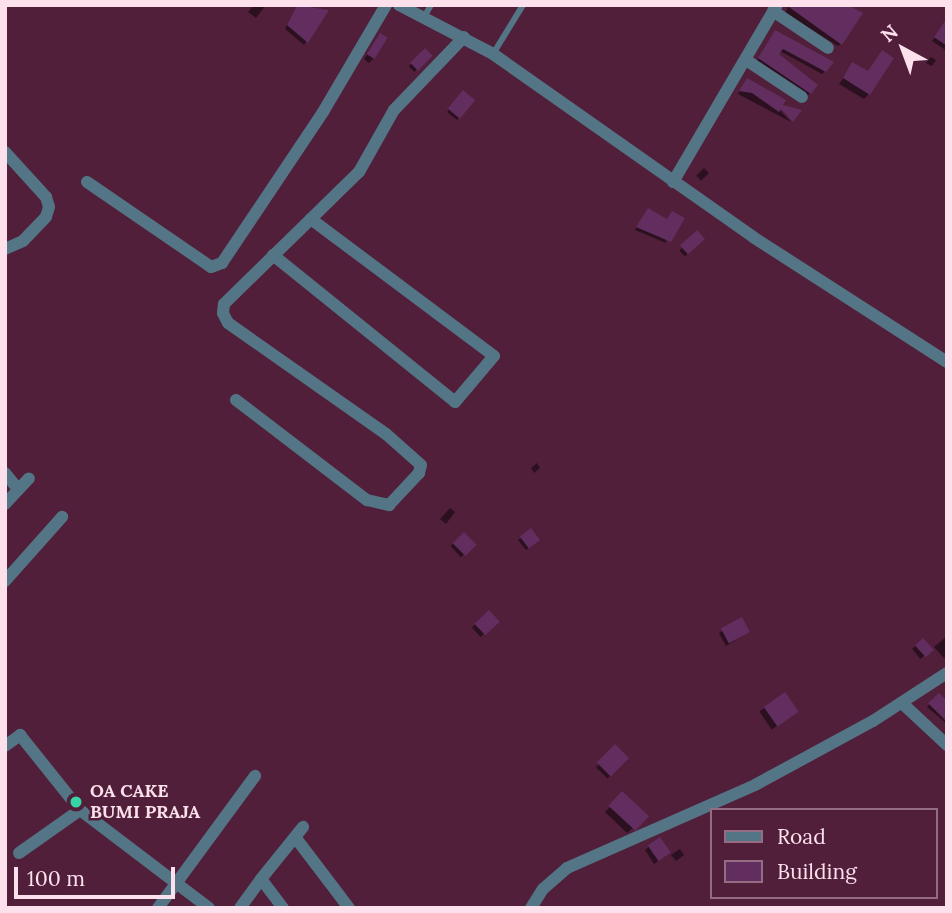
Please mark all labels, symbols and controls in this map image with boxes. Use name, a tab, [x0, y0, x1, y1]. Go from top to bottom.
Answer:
north arrow	[868, 14, 938, 84]
text: N	[876, 19, 903, 47]
place label: OA CAKE BUMI PRAJA	[90, 781, 200, 824]
marker: OA CAKE BUMI PRAJA	[68, 794, 84, 810]
legend	[710, 808, 938, 899]
text: Road	[777, 823, 826, 850]
scale bar	[18, 853, 178, 897]
text: Building	[777, 858, 857, 885]
text: 100 m	[27, 865, 85, 892]

